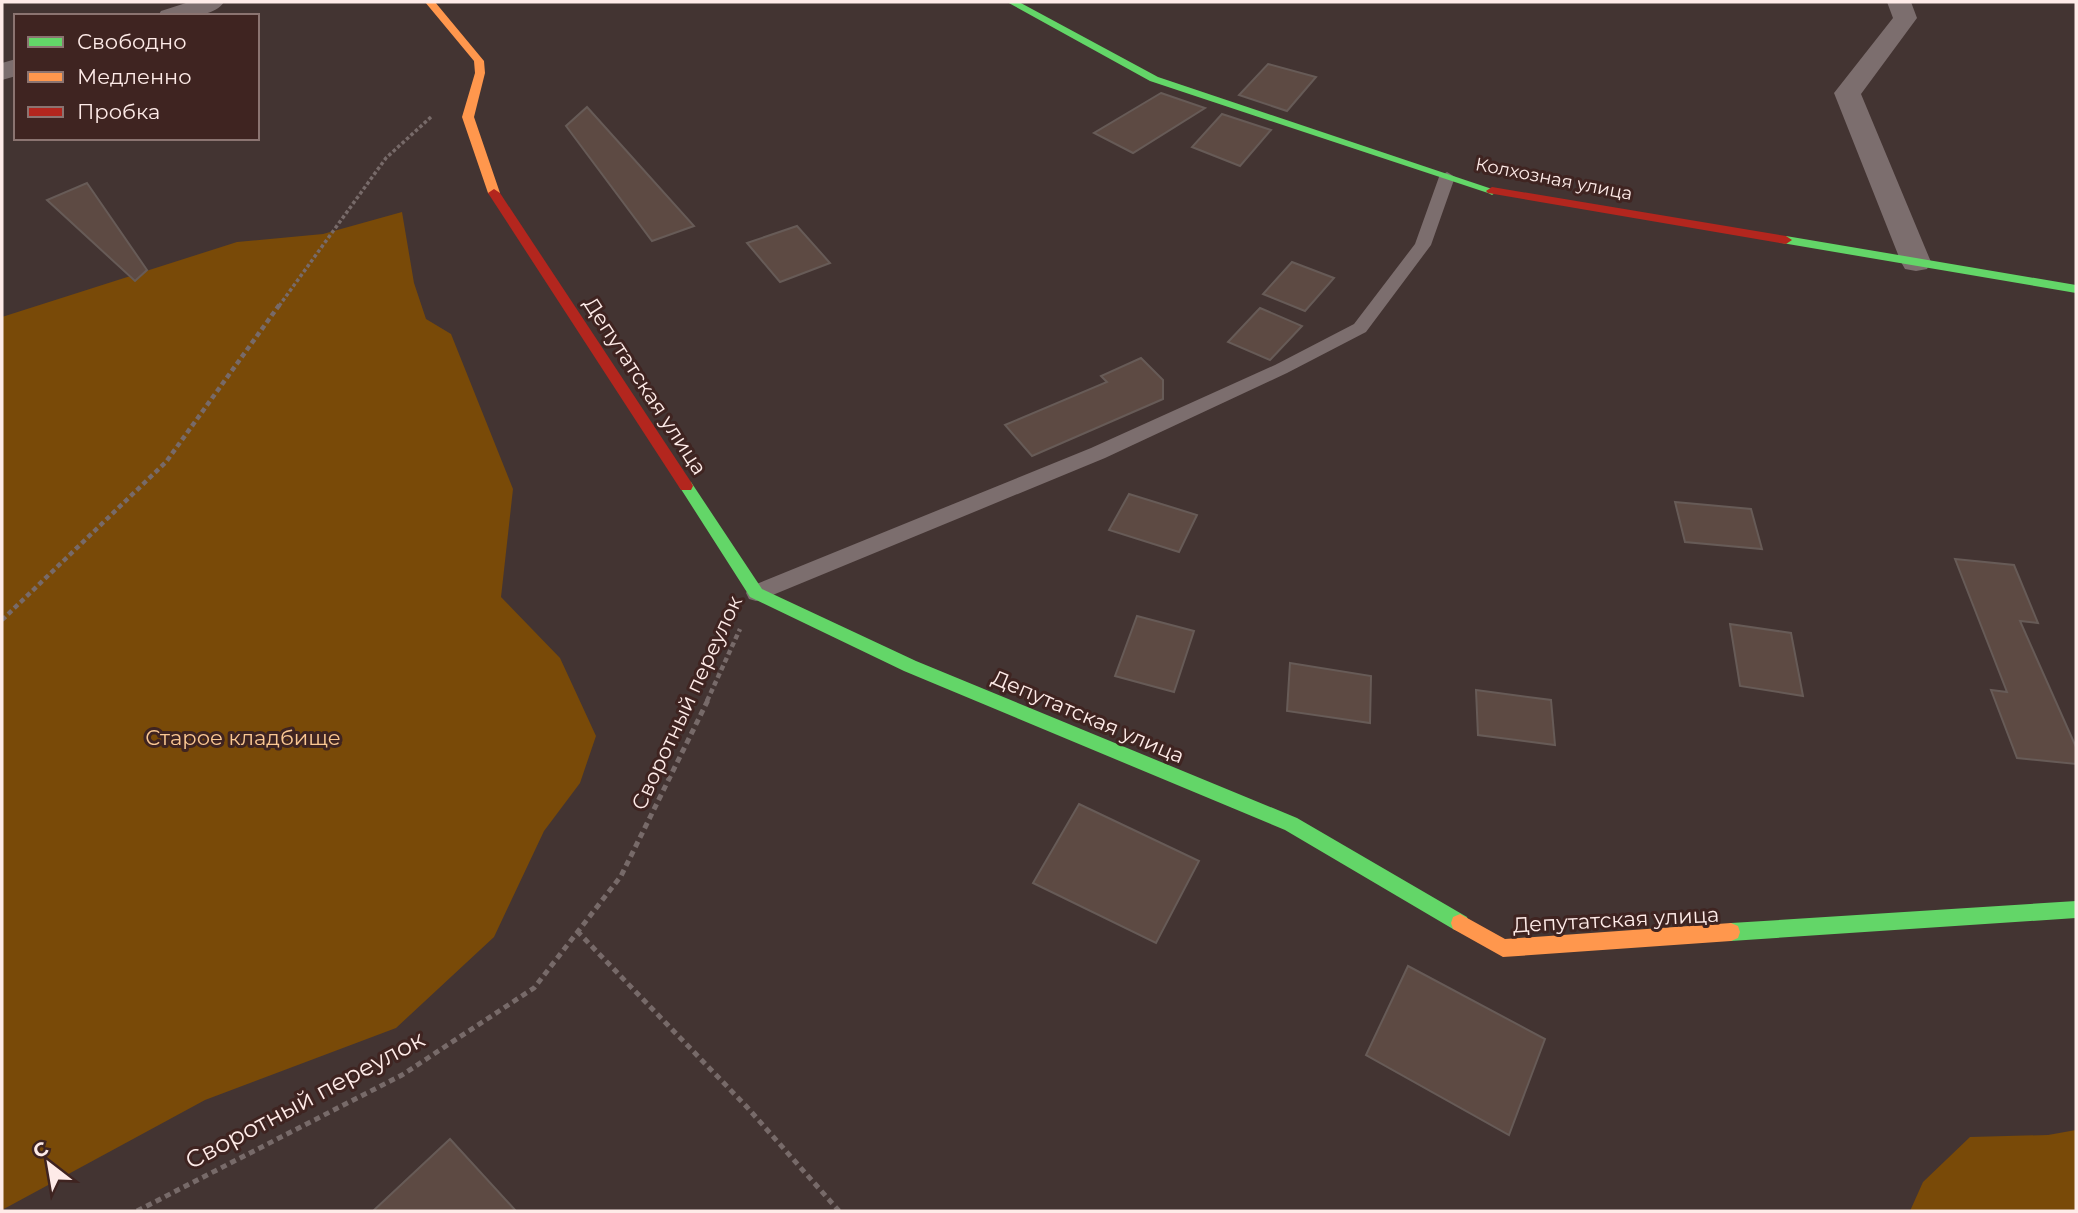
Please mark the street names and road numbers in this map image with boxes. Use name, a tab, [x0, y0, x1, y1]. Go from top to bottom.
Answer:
street label: Колхозная улица	[1474, 153, 1634, 205]
street label: Депутатская улица	[579, 292, 712, 479]
street label: Своротный переулок	[626, 592, 747, 814]
street label: Депутатская улица	[988, 665, 1188, 768]
street label: Депутатская улица	[1512, 902, 1720, 937]
street label: Своротный переулок	[180, 1024, 429, 1175]

